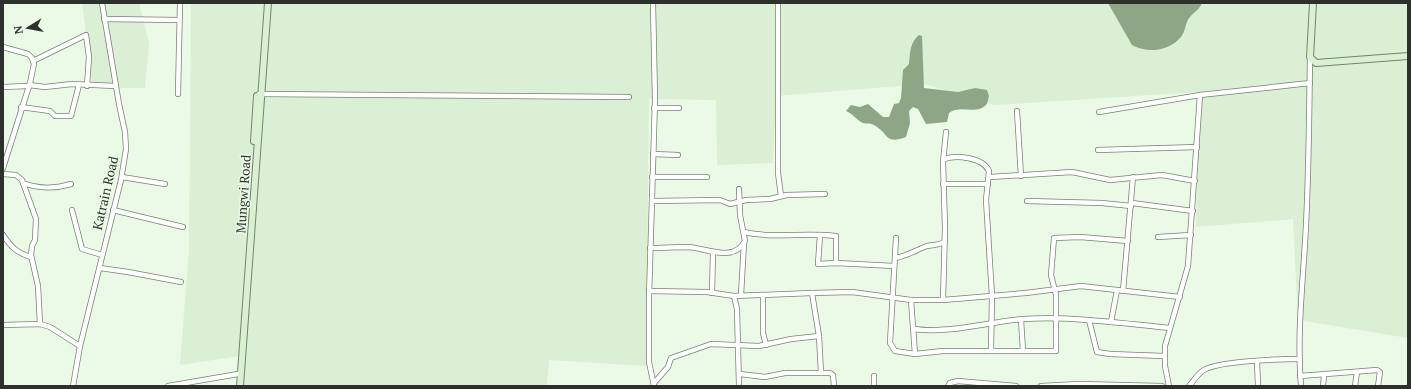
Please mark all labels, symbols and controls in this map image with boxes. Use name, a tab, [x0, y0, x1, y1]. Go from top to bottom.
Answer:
north arrow	[8, 8, 48, 48]
text: N	[10, 24, 26, 35]
street label: Katrain Road	[88, 154, 122, 232]
street label: Mungwi Road	[231, 154, 255, 234]

